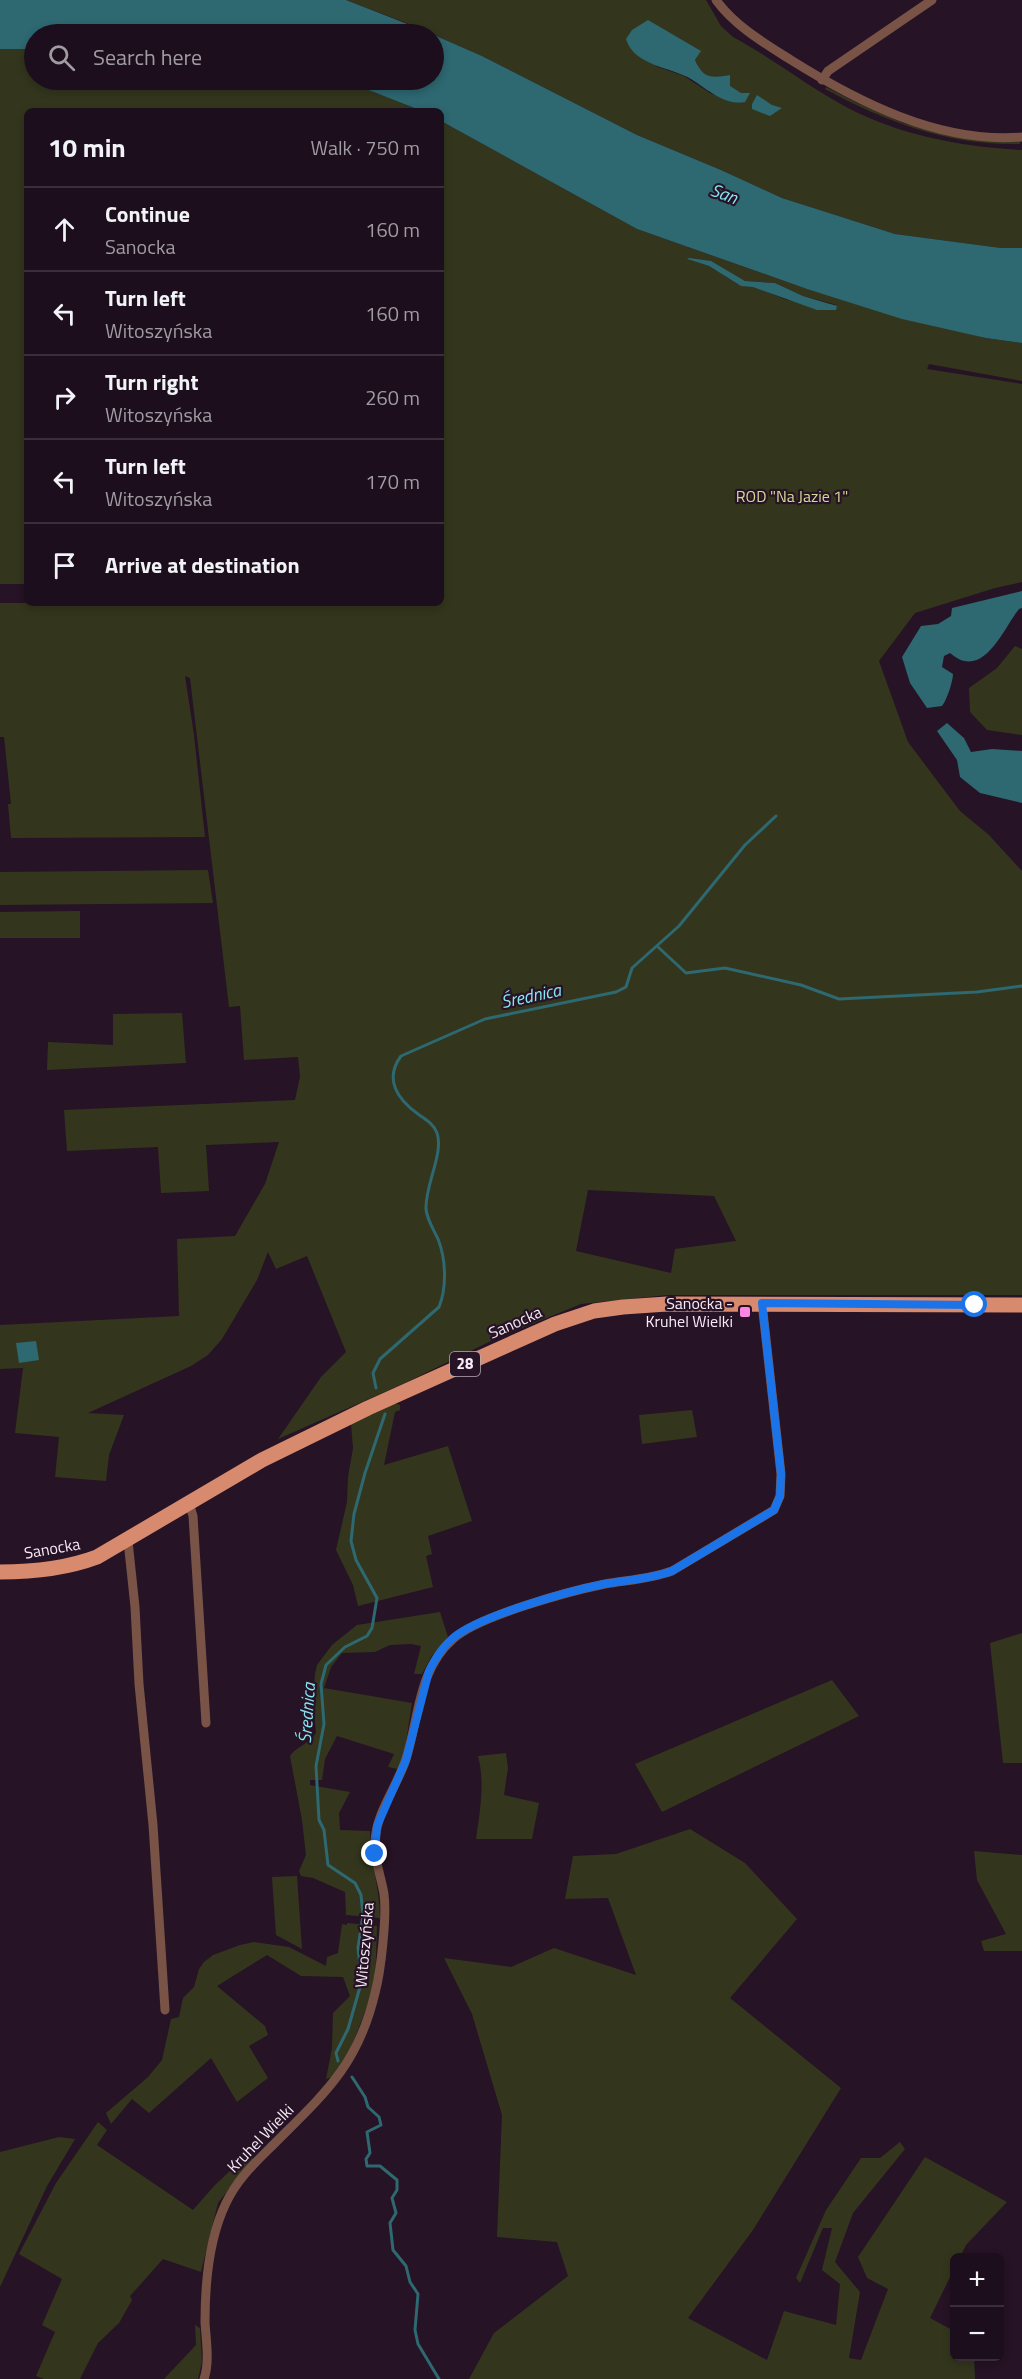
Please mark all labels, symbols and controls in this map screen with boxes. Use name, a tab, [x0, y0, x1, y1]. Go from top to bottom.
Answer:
search box	[24, 24, 444, 90]
text: Search here	[93, 40, 202, 74]
icon: search	[45, 41, 78, 74]
text: 10 min	[48, 128, 126, 167]
text: Walk · 750 m	[311, 132, 420, 163]
water label: San	[707, 176, 742, 211]
text: Continue	[105, 197, 190, 231]
icon: ahead	[48, 213, 81, 246]
text: 160 m	[365, 214, 420, 245]
text: Sanocka	[105, 231, 175, 262]
text: Turn left	[105, 281, 186, 315]
icon: left	[48, 297, 81, 330]
text: 160 m	[365, 298, 420, 329]
text: Witoszyńska	[105, 315, 212, 346]
text: Turn right	[105, 365, 199, 399]
icon: right	[48, 381, 81, 414]
text: 260 m	[365, 382, 420, 413]
text: Witoszyńska	[105, 399, 212, 430]
text: Turn left	[105, 449, 186, 483]
icon: left	[48, 465, 81, 498]
text: 170 m	[365, 466, 420, 497]
text: Witoszyńska	[105, 483, 212, 514]
park label: ROD "Na Jazie 1"	[736, 484, 848, 508]
text: Arrive at destination	[105, 548, 300, 582]
icon: arrive	[48, 549, 81, 582]
water label: Średnica	[498, 976, 564, 1015]
place label: Sanocka - Kruhel Wielki	[645, 1291, 733, 1333]
route start	[961, 1291, 987, 1317]
street label: Sanocka	[484, 1300, 546, 1344]
marker: Sanocka - Kruhel Wielki	[738, 1305, 752, 1319]
road number: 28	[450, 1352, 480, 1376]
street label: Sanocka	[22, 1531, 82, 1565]
water label: Średnica	[291, 1681, 322, 1744]
route end	[361, 1840, 387, 1866]
street label: Witoszyńska	[348, 1901, 380, 1989]
street label: Kruhel Wielki	[221, 2098, 299, 2178]
map controls	[950, 2253, 1004, 2361]
button: +	[950, 2253, 1004, 2307]
button: −	[950, 2307, 1004, 2361]

